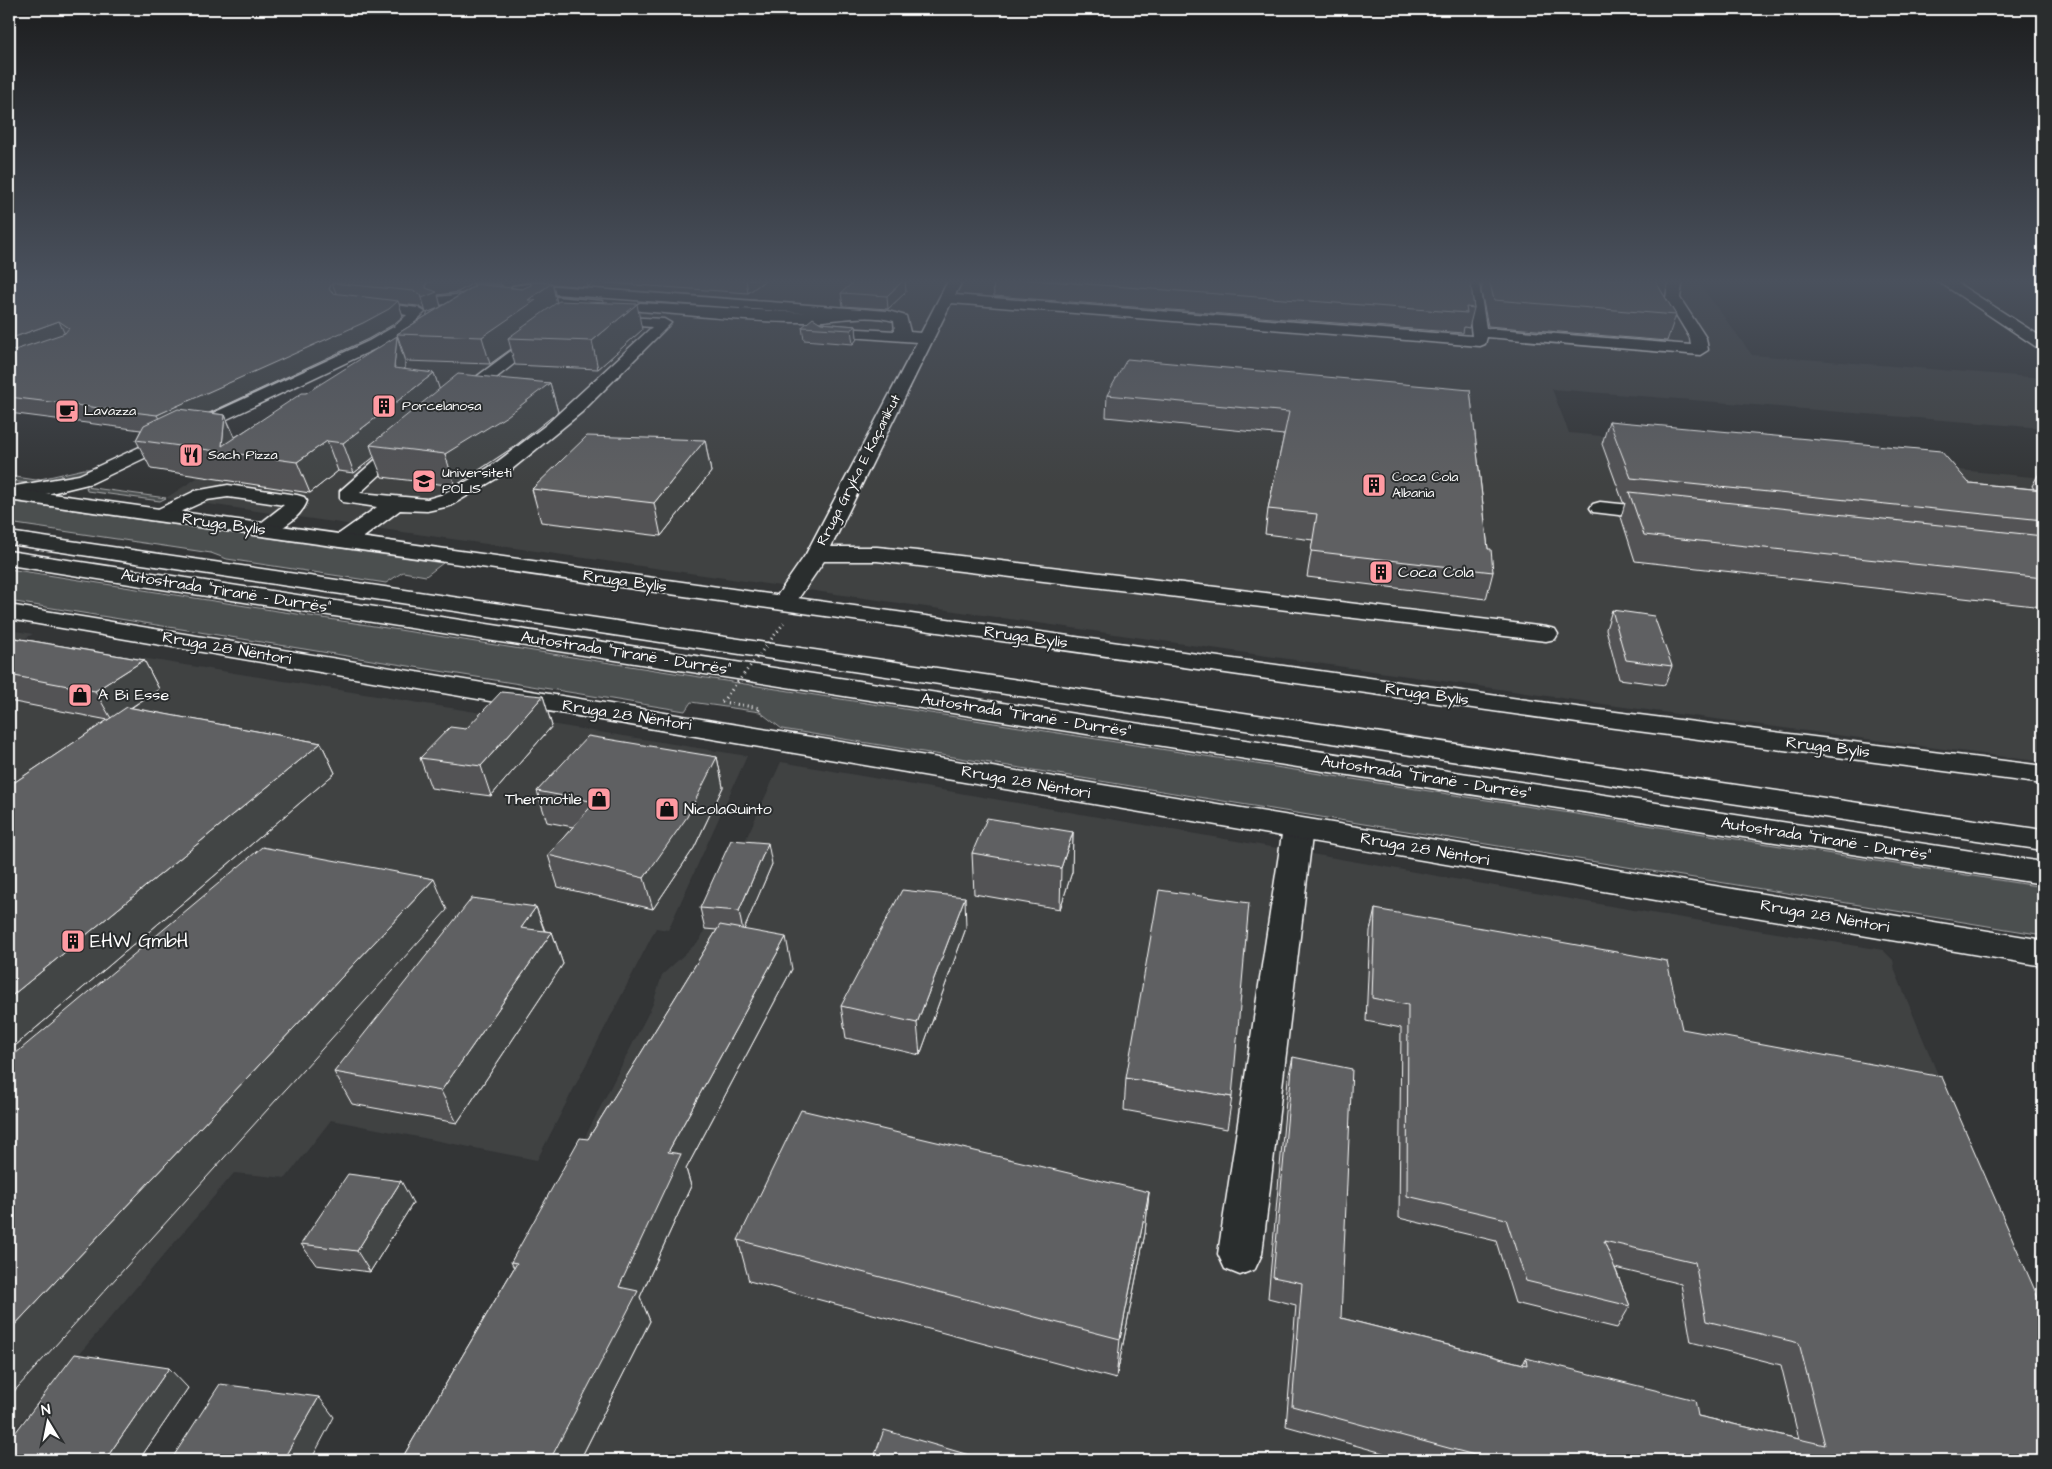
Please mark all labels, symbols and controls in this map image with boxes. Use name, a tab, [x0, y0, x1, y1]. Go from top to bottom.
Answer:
street label: Rruga Gryka E Kaçanikut	[812, 391, 906, 549]
building icon: Porcelanosa	[371, 393, 397, 419]
place label: Porcelanosa	[402, 396, 481, 416]
cafe icon: Lavazza	[54, 398, 80, 424]
place label: Lavazza	[84, 401, 136, 421]
restaurant icon: Sach Pizza	[178, 442, 204, 468]
place label: Sach Pizza	[208, 445, 278, 465]
place label: Universiteti POLIS	[442, 463, 512, 499]
place label: Coca Cola Albania	[1392, 467, 1459, 503]
school or university icon: Universiteti POLIS	[411, 468, 437, 494]
building icon: Coca Cola Albania	[1361, 472, 1387, 498]
street label: Rruga Bylis	[181, 507, 267, 542]
building icon: Coca Cola	[1368, 559, 1394, 585]
place label: Coca Cola	[1398, 561, 1474, 583]
street label: Autostrada "Tiranë - Durrës"	[119, 564, 333, 619]
street label: Rruga Bylis	[582, 564, 668, 599]
street label: Rruga Bylis	[983, 620, 1069, 655]
street label: Rruga 28 Nëntori	[161, 626, 294, 671]
street label: Autostrada "Tiranë - Durrës"	[519, 626, 733, 681]
street label: Rruga Bylis	[1384, 677, 1470, 712]
shop icon: A Bi Esse	[67, 682, 93, 708]
place label: A Bi Esse	[98, 684, 169, 706]
street label: Autostrada "Tiranë - Durrës"	[919, 688, 1133, 743]
street label: Rruga 28 Nëntori	[561, 694, 694, 737]
street label: Rruga Bylis	[1785, 731, 1871, 764]
street label: Autostrada "Tiranë - Durrës"	[1319, 750, 1533, 805]
street label: Rruga 28 Nëntori	[960, 760, 1093, 805]
shop icon: Thermotile	[586, 786, 612, 812]
place label: Thermotile	[505, 788, 582, 810]
shop icon: NicolaQuinto	[654, 796, 680, 822]
place label: NicolaQuinto	[684, 798, 772, 820]
street label: Autostrada "Tiranë - Durrës"	[1719, 812, 1933, 867]
street label: Rruga 28 Nëntori	[1359, 827, 1492, 872]
street label: Rruga 28 Nëntori	[1759, 894, 1892, 939]
building icon: EHW GmbH	[60, 928, 86, 954]
place label: EHW GmbH	[90, 928, 188, 955]
north arrow	[22, 1396, 72, 1446]
text: N	[40, 1400, 52, 1421]

